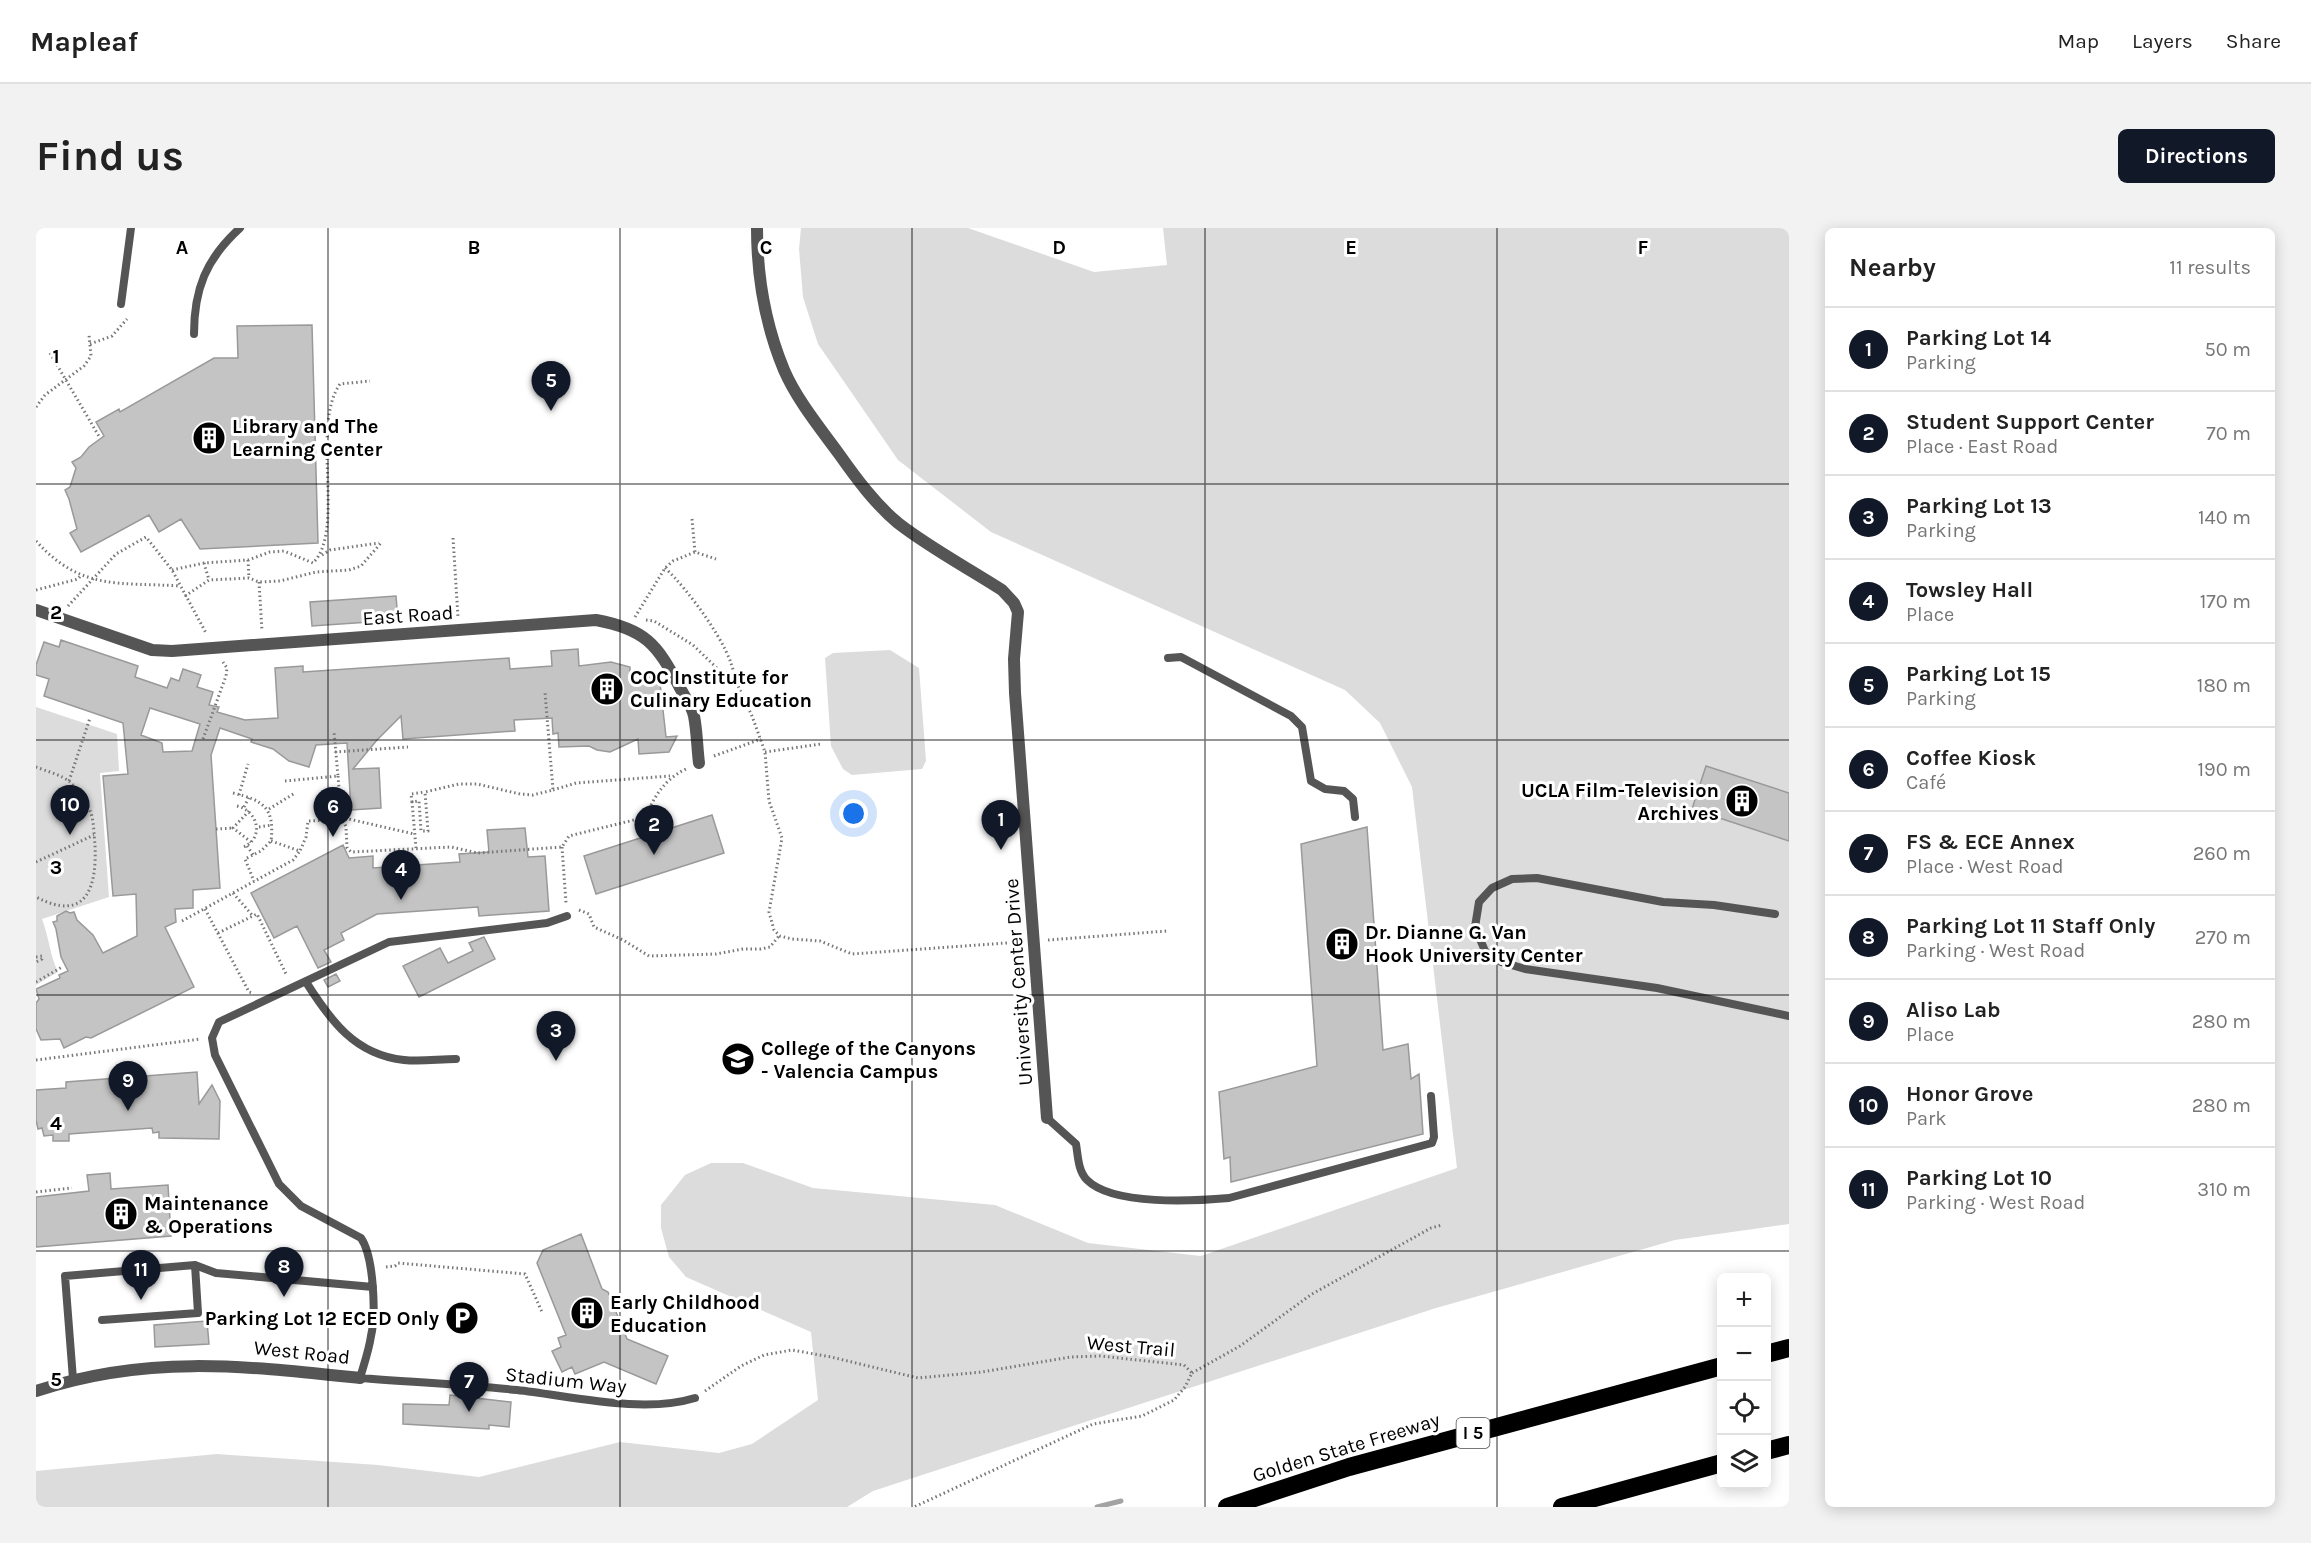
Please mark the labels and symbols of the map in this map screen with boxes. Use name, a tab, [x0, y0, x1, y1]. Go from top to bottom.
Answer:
text: A	[176, 236, 189, 259]
text: B	[468, 236, 480, 259]
text: C	[760, 236, 772, 259]
text: D	[1052, 236, 1066, 259]
text: E	[1345, 236, 1357, 259]
text: F	[1638, 236, 1649, 259]
text: 1	[52, 345, 60, 368]
pin: 5	[532, 362, 570, 411]
place label: Library and The Learning Center	[232, 415, 382, 461]
building icon: Library and The Learning Center	[191, 420, 227, 456]
text: 2	[50, 601, 62, 624]
street label: East Road	[362, 601, 454, 630]
place label: COC Institute for Culinary Education	[630, 666, 812, 712]
building icon: COC Institute for Culinary Education	[589, 671, 625, 707]
place label: UCLA Film-Television Archives	[1521, 779, 1719, 825]
building icon: UCLA Film-Television Archives	[1724, 783, 1760, 819]
pin: 10	[51, 786, 90, 835]
pin: 6	[314, 788, 352, 837]
your location	[839, 799, 868, 828]
pin: 1	[982, 800, 1020, 850]
pin: 2	[634, 806, 674, 855]
pin: 4	[382, 850, 421, 900]
text: 3	[50, 856, 62, 879]
street label: University Center Drive	[1000, 878, 1037, 1086]
place label: Dr. Dianne G. Van Hook University Center	[1365, 921, 1583, 967]
building icon: Dr. Dianne G. Van Hook University Center	[1324, 926, 1360, 962]
pin: 3	[536, 1012, 576, 1061]
place label: College of the Canyons - Valencia Campus	[761, 1037, 976, 1083]
school or university icon: College of the Canyons - Valencia Campus	[720, 1041, 756, 1077]
pin: 9	[108, 1062, 148, 1111]
text: 4	[50, 1112, 62, 1135]
place label: Maintenance & Operations	[144, 1192, 273, 1238]
building icon: Maintenance & Operations	[103, 1196, 139, 1232]
pin: 8	[264, 1248, 304, 1297]
pin: 11	[122, 1250, 160, 1300]
place label: Early Childhood Education	[610, 1291, 760, 1337]
building icon: Early Childhood Education	[569, 1295, 605, 1331]
parking icon: Parking Lot 12 ECED Only	[444, 1300, 480, 1336]
place label: Parking Lot 12 ECED Only	[205, 1307, 439, 1330]
street label: West Trail	[1086, 1331, 1176, 1362]
street label: West Road	[253, 1336, 351, 1369]
pin: 7	[450, 1362, 488, 1412]
street label: Stadium Way	[504, 1363, 628, 1398]
text: 5	[50, 1368, 62, 1391]
street label: Golden State Freeway	[1250, 1408, 1443, 1487]
road number: I 5	[1456, 1418, 1490, 1448]

